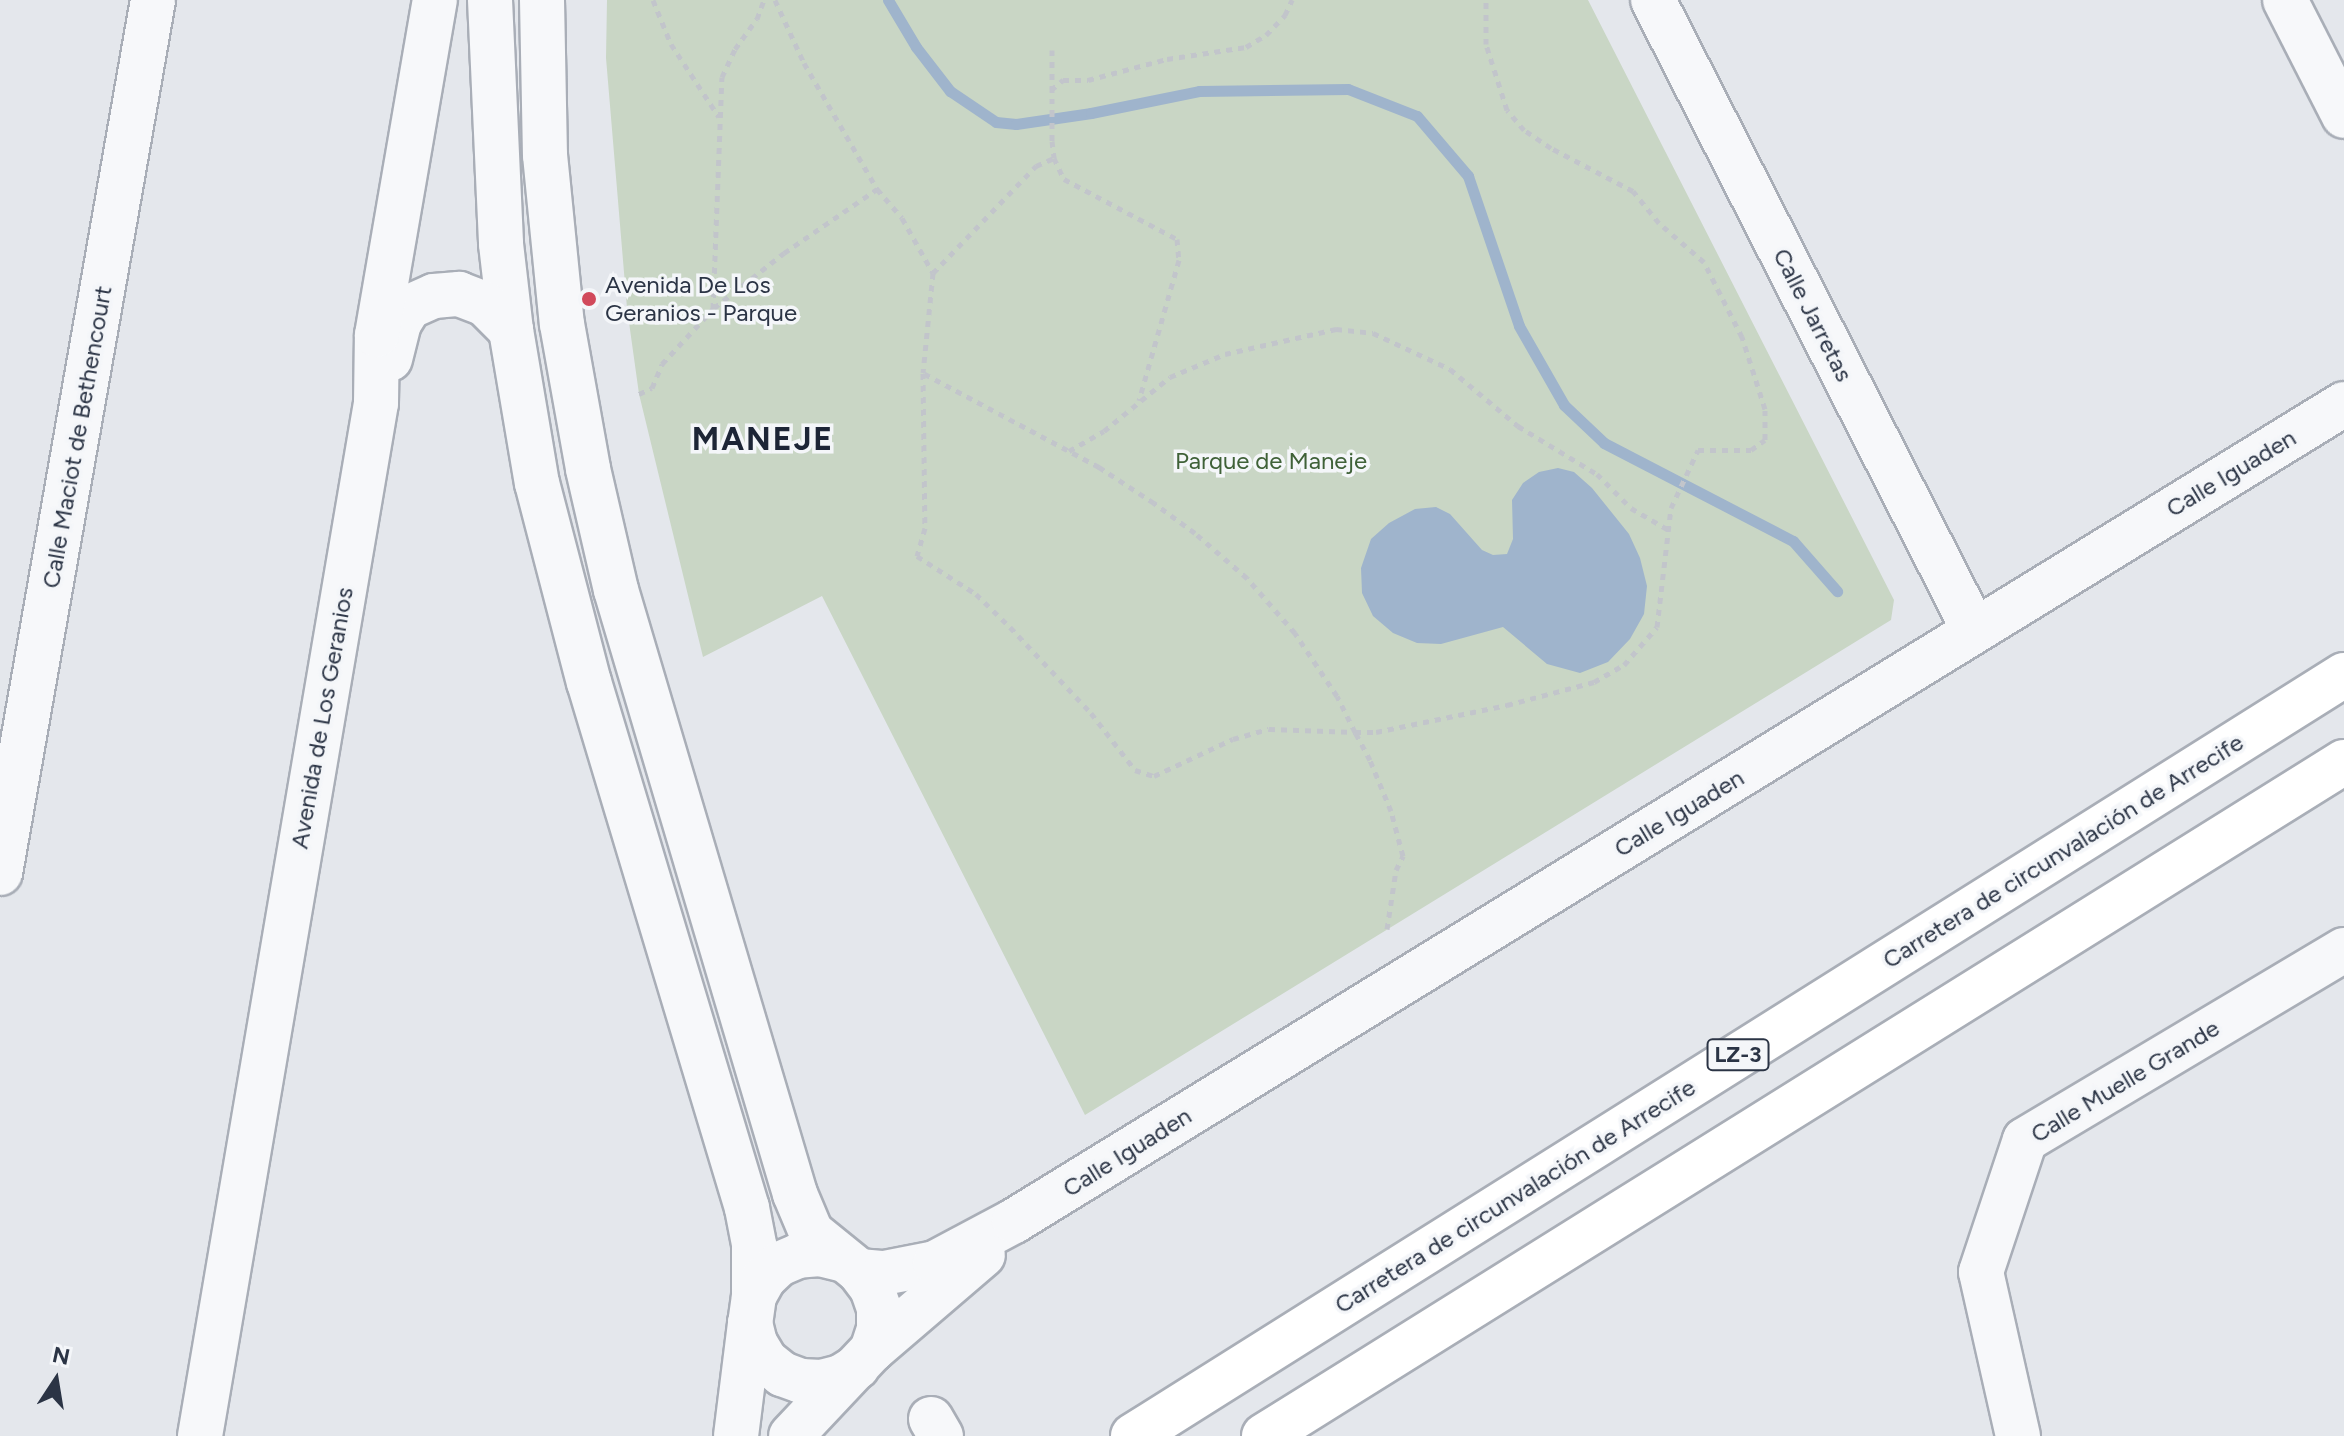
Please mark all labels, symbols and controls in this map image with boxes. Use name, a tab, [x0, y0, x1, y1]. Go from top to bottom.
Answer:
street label: Calle Jarretas	[1767, 244, 1859, 386]
place label: Avenida De Los Geranios - Parque	[605, 271, 797, 327]
street label: Calle Maciot de Bethencourt	[36, 284, 118, 590]
marker: Avenida De Los Geranios - Parque	[580, 290, 598, 308]
district label: MANEJE	[692, 420, 834, 458]
street label: Calle Iguaden	[2161, 423, 2301, 523]
park label: Parque de Maneje	[1175, 447, 1367, 475]
street label: Avenida de Los Geranios	[285, 585, 359, 851]
street label: Carretera de circunvalación de Arrecife	[1878, 728, 2248, 974]
street label: Calle Iguaden	[1609, 763, 1749, 863]
street label: Calle Muelle Grande	[2026, 1013, 2224, 1149]
road number: LZ-3	[1706, 1037, 1770, 1073]
street label: Carretera de circunvalación de Arrecife	[1330, 1073, 1700, 1319]
street label: Calle Iguaden	[1057, 1101, 1197, 1203]
north arrow	[16, 1340, 96, 1420]
text: N	[50, 1341, 72, 1371]

